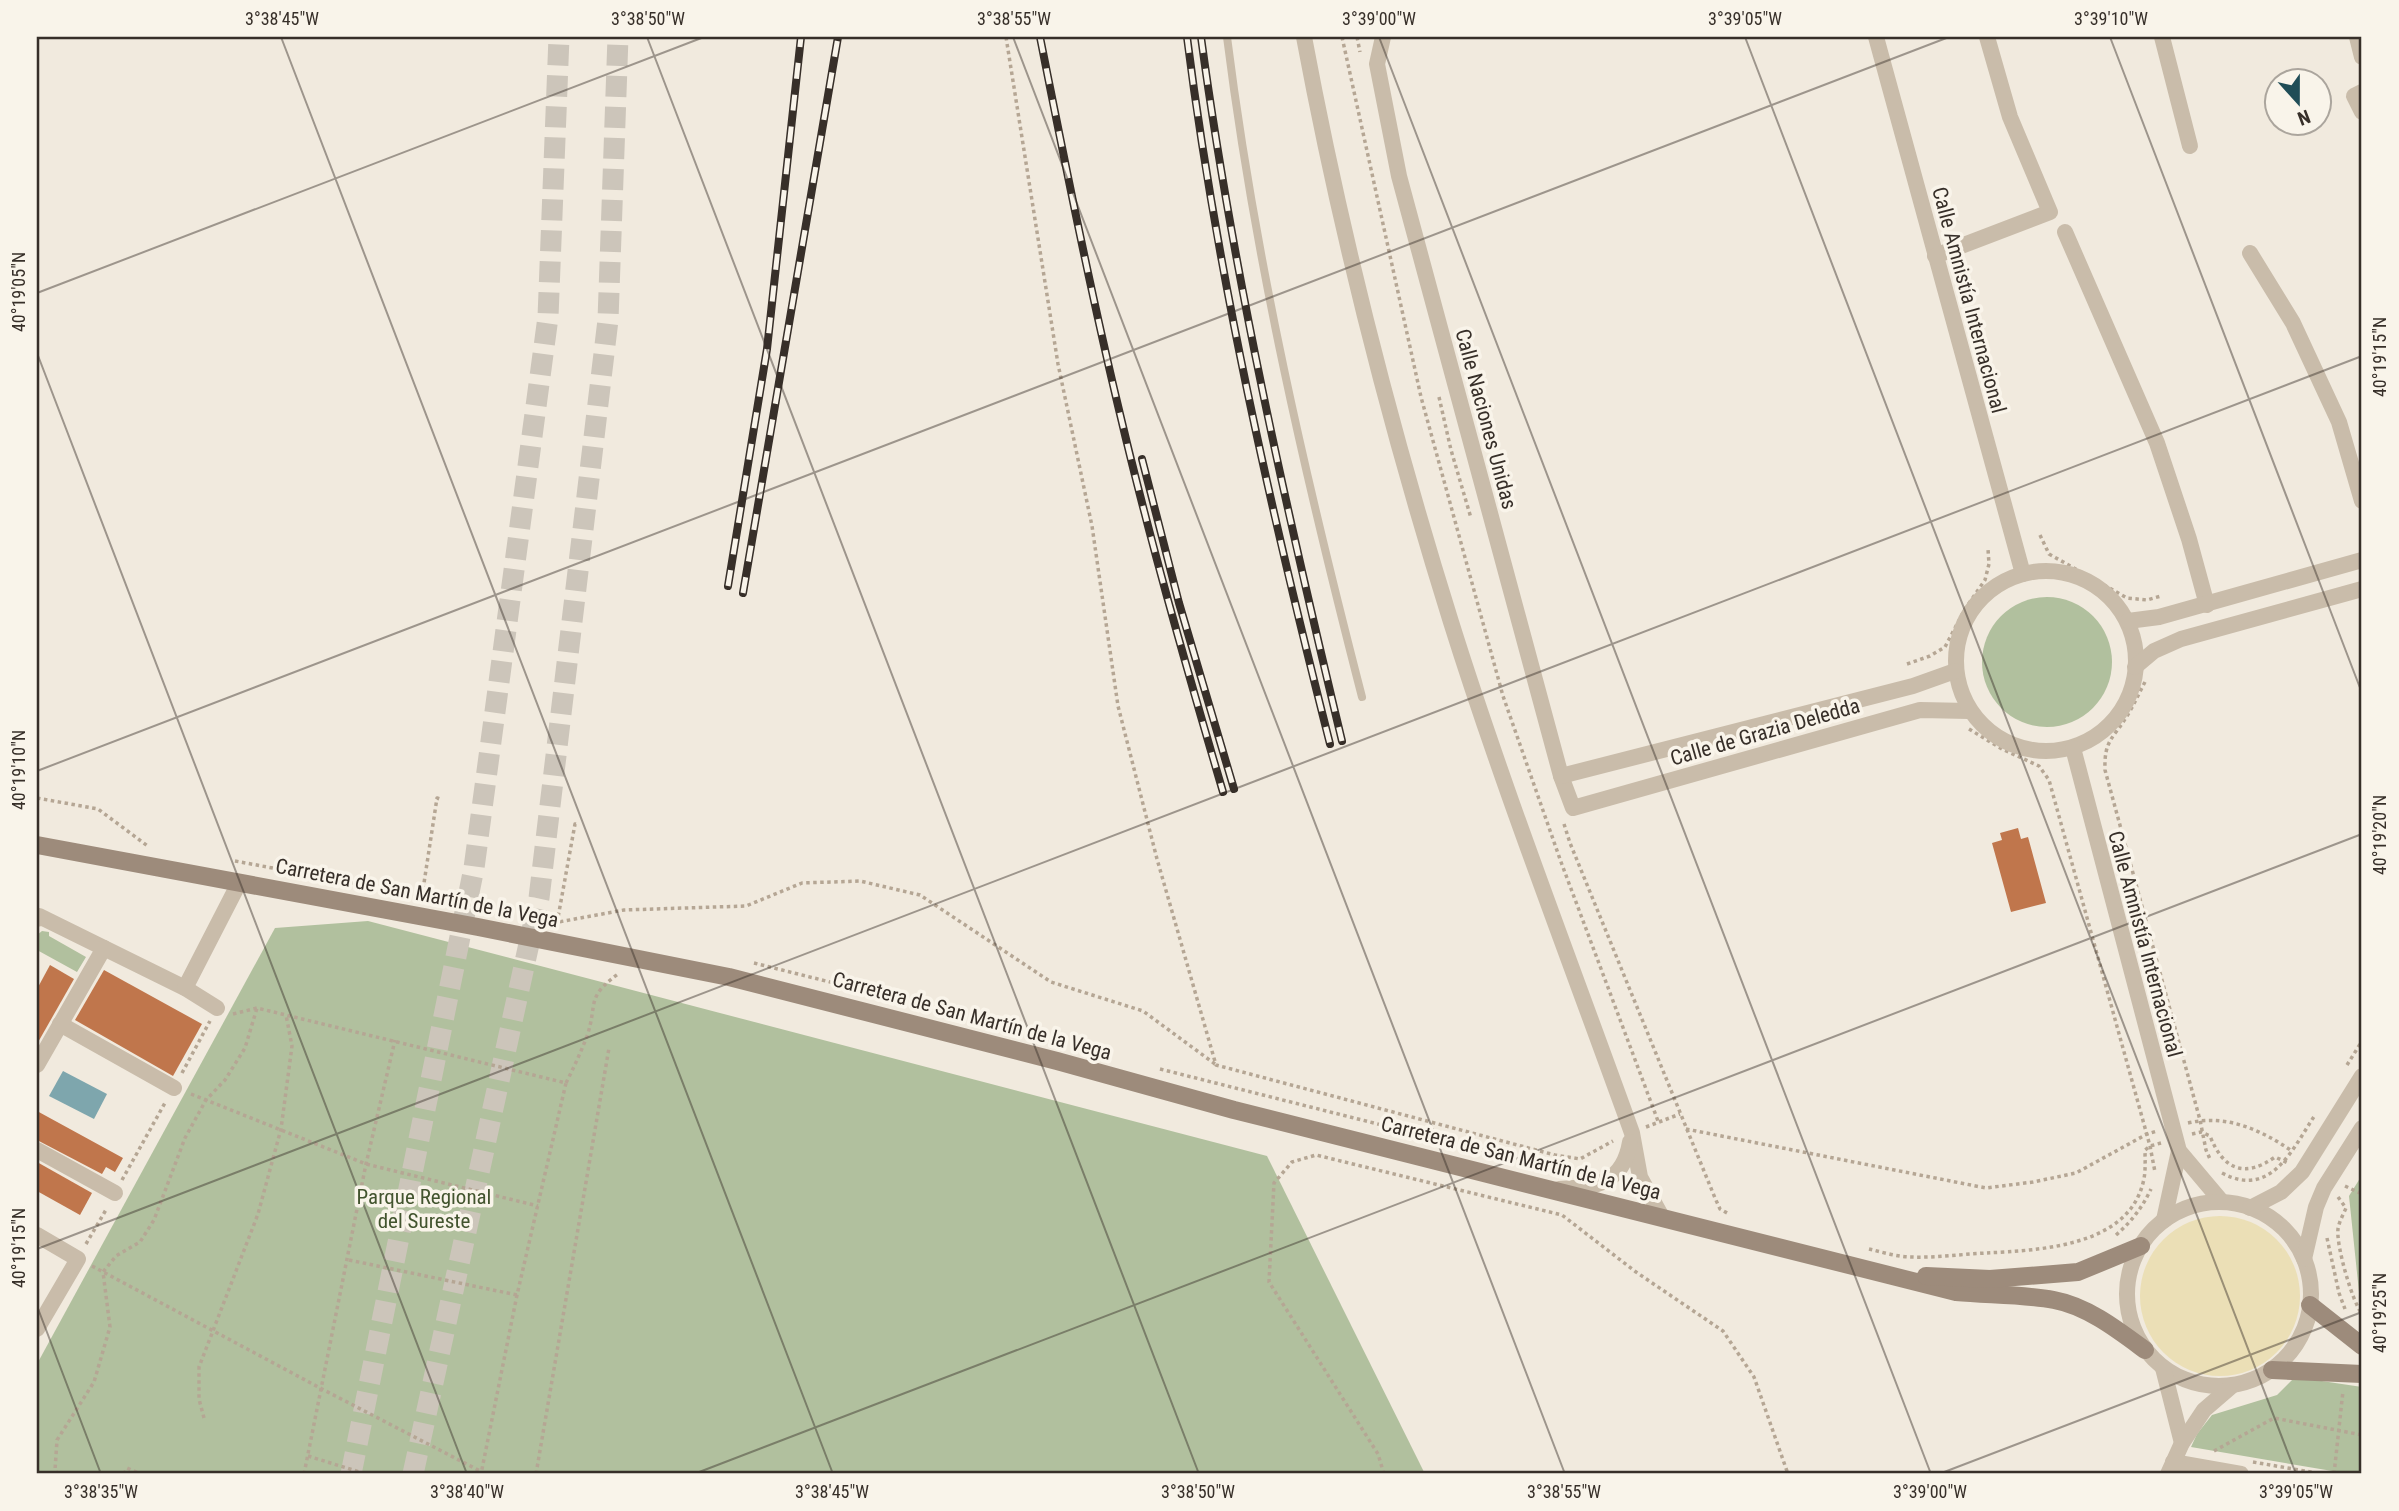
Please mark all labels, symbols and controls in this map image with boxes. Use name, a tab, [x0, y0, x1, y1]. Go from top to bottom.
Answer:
text: 3°38'45"W	[245, 8, 319, 29]
text: 3°38'50"W	[611, 8, 685, 29]
text: 3°38'55"W	[977, 8, 1051, 29]
text: 3°39'00"W	[1342, 8, 1416, 29]
text: 3°39'05"W	[1708, 8, 1782, 29]
text: 3°39'10"W	[2074, 8, 2148, 29]
north arrow	[2262, 66, 2332, 136]
text: N	[2294, 105, 2313, 130]
street label: Calle Amnistía Internacional	[1927, 184, 2011, 416]
text: 40°19'05"N	[8, 252, 29, 332]
text: 40°19'15"N	[2369, 317, 2390, 397]
street label: Calle Naciones Unidas	[1450, 326, 1522, 512]
street label: Calle de Grazia Deledda	[1667, 693, 1863, 771]
text: 40°19'10"N	[8, 730, 29, 810]
text: 40°19'20"N	[2369, 795, 2390, 875]
street label: Calle Amnistía Internacional	[2103, 828, 2187, 1060]
street label: Carretera de San Martín de la Vega	[274, 854, 560, 932]
street label: Carretera de San Martín de la Vega	[830, 967, 1114, 1065]
street label: Carretera de San Martín de la Vega	[1379, 1112, 1663, 1204]
park label: Parque Regional del Sureste	[357, 1185, 491, 1233]
text: 40°19'15"N	[8, 1208, 29, 1288]
text: 40°19'25"N	[2369, 1273, 2390, 1353]
text: 3°38'35"W	[64, 1481, 138, 1502]
text: 3°38'40"W	[430, 1481, 504, 1502]
text: 3°38'45"W	[795, 1481, 869, 1502]
text: 3°38'50"W	[1161, 1481, 1235, 1502]
text: 3°38'55"W	[1527, 1481, 1601, 1502]
text: 3°39'00"W	[1893, 1481, 1967, 1502]
text: 3°39'05"W	[2259, 1481, 2333, 1502]

